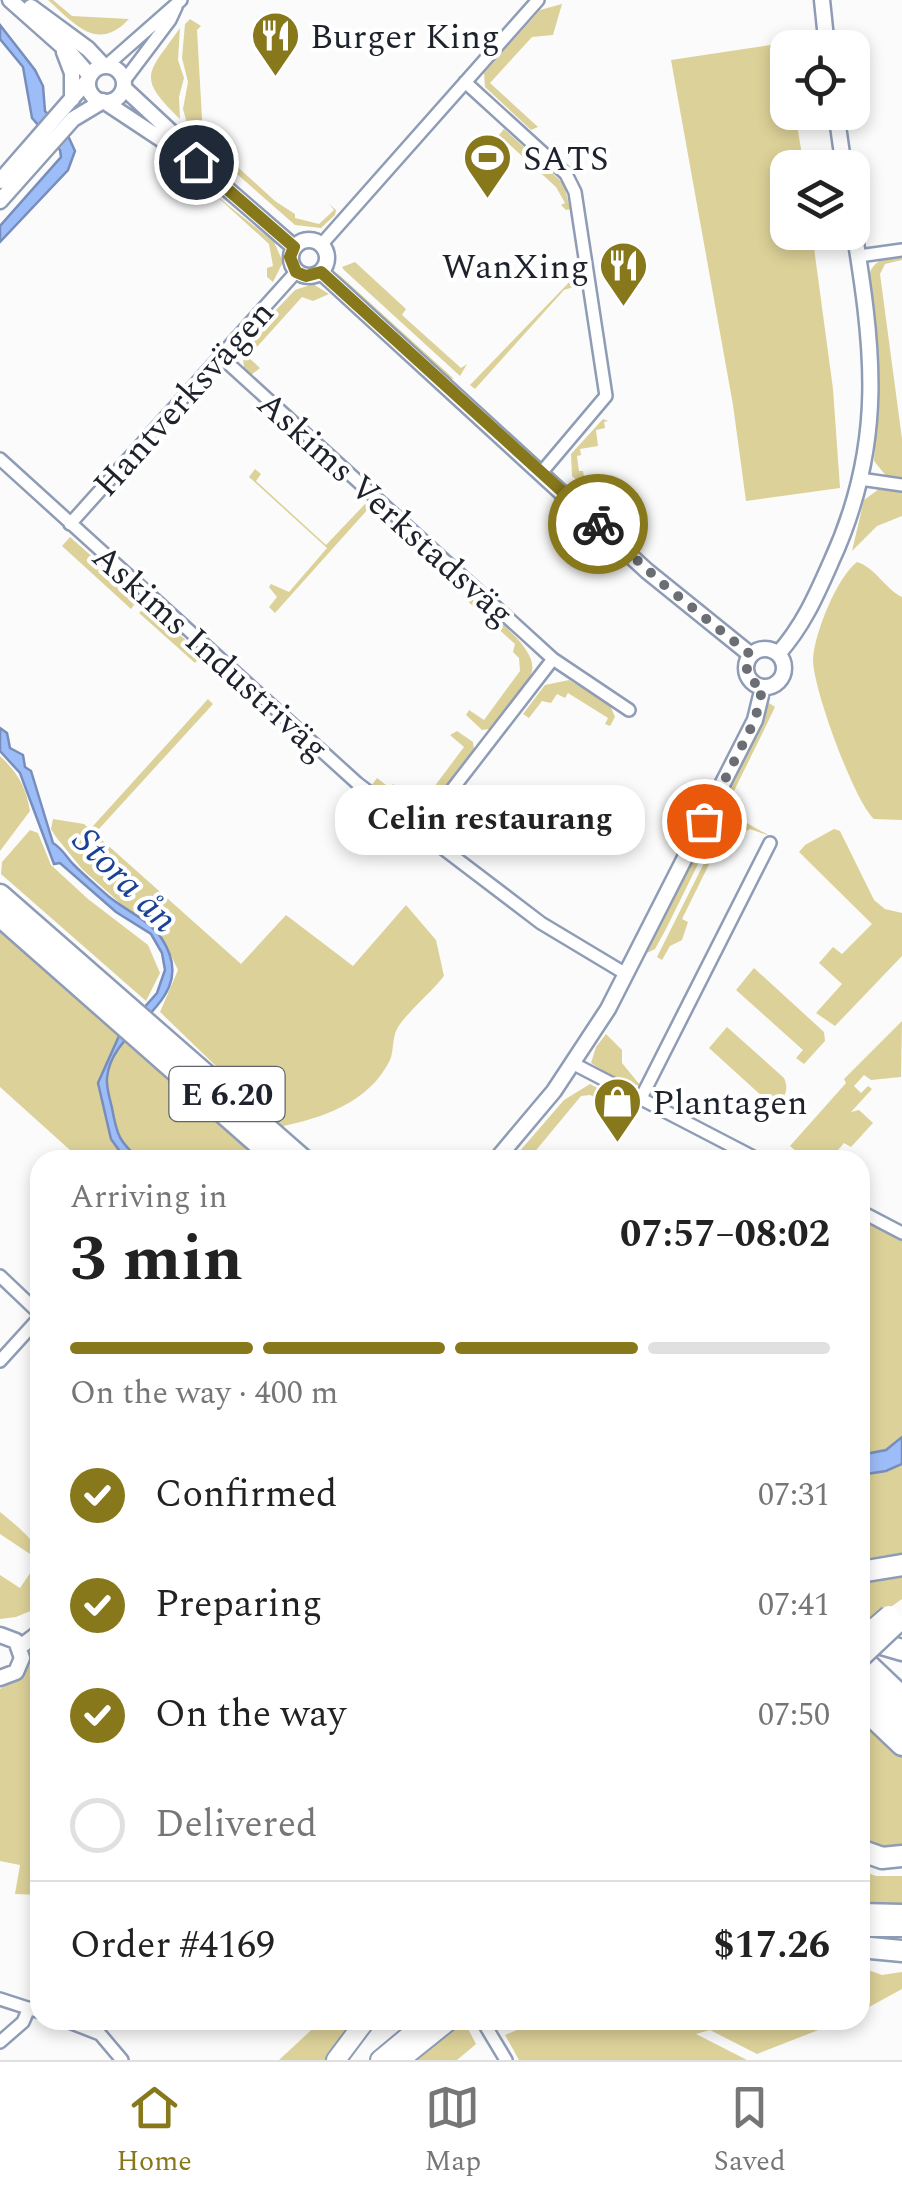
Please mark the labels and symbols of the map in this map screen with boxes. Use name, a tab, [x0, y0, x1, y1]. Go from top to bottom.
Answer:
restaurant icon: Burger King	[249, 10, 301, 78]
place label: Burger King	[310, 11, 500, 64]
pin	[154, 120, 239, 205]
sports icon: SATS	[462, 132, 514, 200]
place label: SATS	[523, 133, 609, 186]
restaurant icon: WanXing	[598, 240, 650, 308]
place label: WanXing	[442, 241, 589, 294]
street label: Hantverksvägen	[81, 289, 287, 509]
street label: Askims Verkstadsväg	[244, 379, 525, 639]
courier	[548, 474, 648, 574]
street label: Askims Industriväg	[80, 532, 340, 774]
pin	[662, 779, 747, 864]
callout: Celin restaurang	[334, 786, 644, 856]
water label: Stora ån	[58, 814, 191, 947]
road number: E 6.20	[170, 1067, 284, 1121]
shop icon: Plantagen	[591, 1076, 643, 1144]
place label: Plantagen	[652, 1077, 808, 1130]

